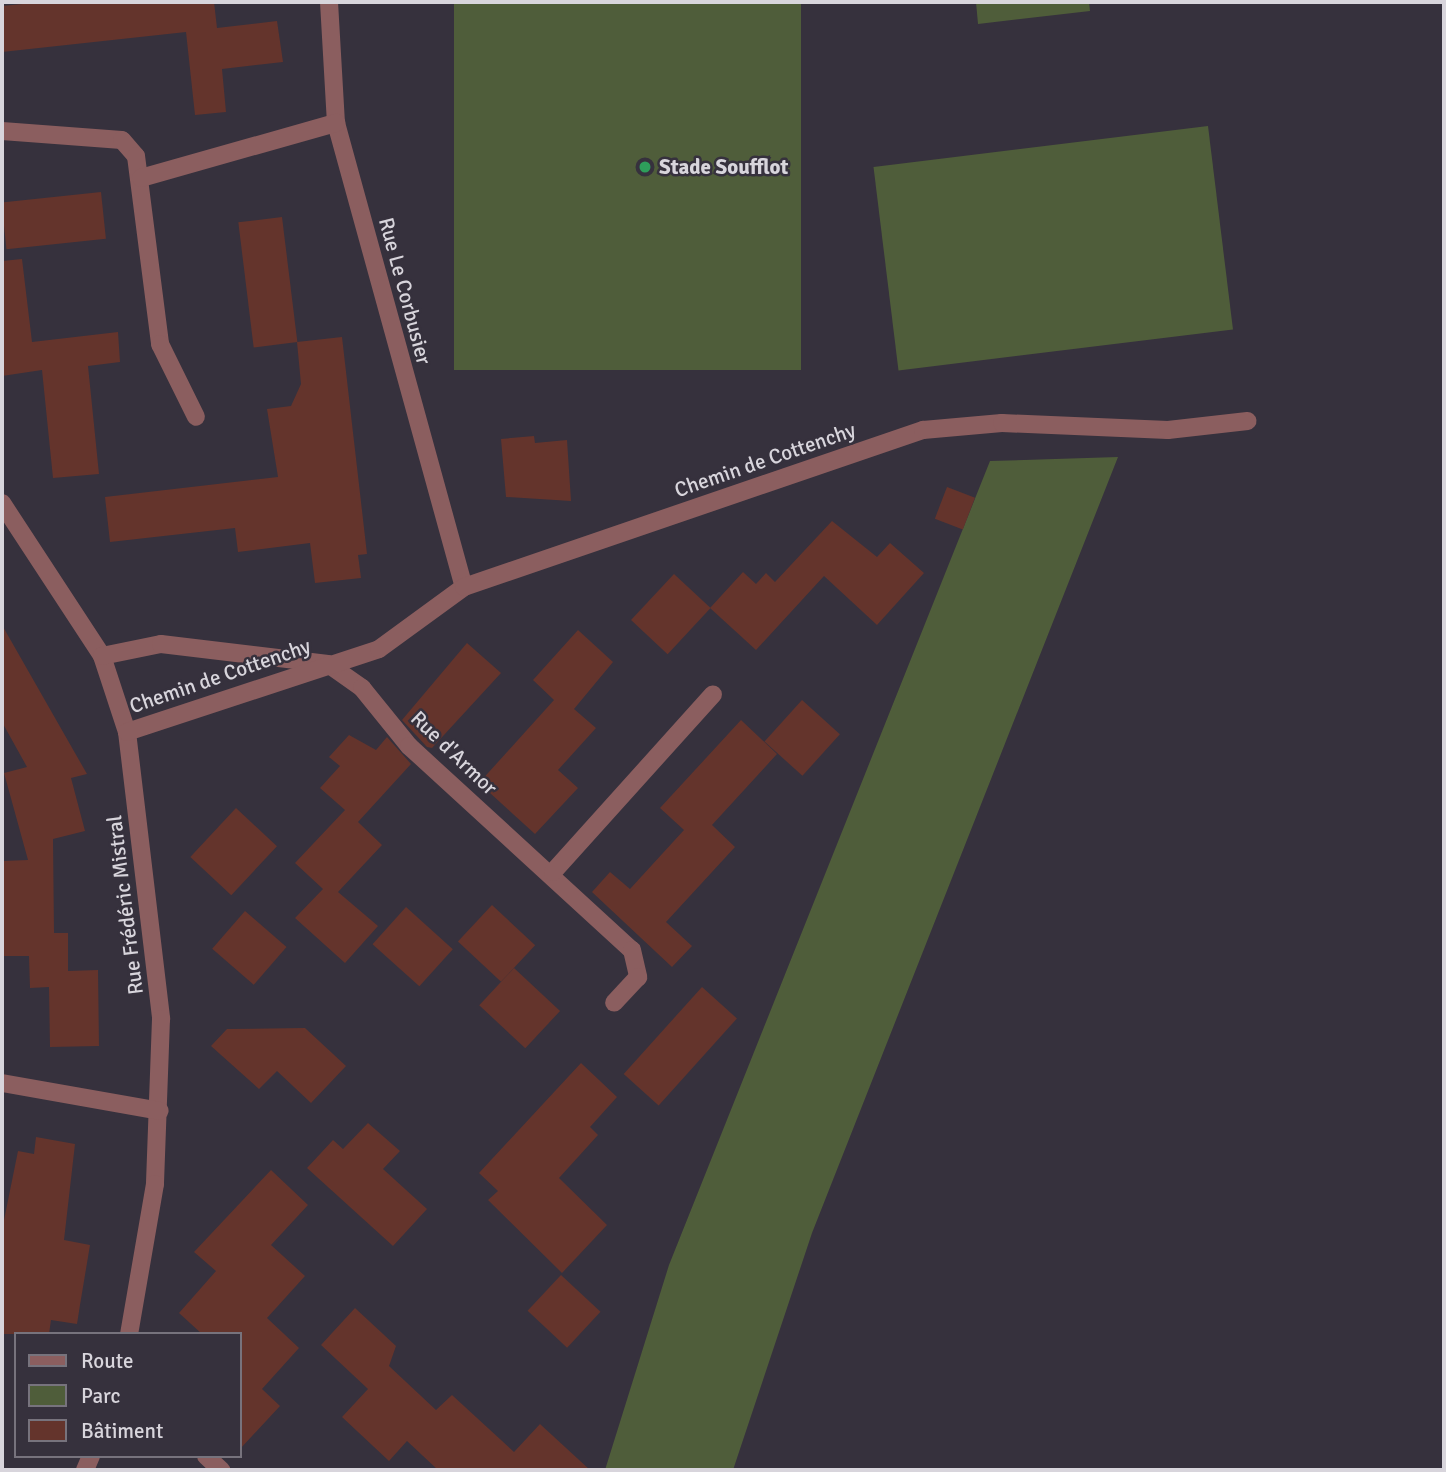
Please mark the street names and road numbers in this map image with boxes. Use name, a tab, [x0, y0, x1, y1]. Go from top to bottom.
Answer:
street label: Rue Le Corbusier	[373, 215, 437, 367]
street label: Chemin de Cottenchy	[671, 417, 859, 503]
street label: Chemin de Cottenchy	[126, 633, 314, 719]
street label: Rue d'Armor	[406, 706, 502, 800]
street label: Rue Frédéric Mistral	[101, 814, 149, 996]

